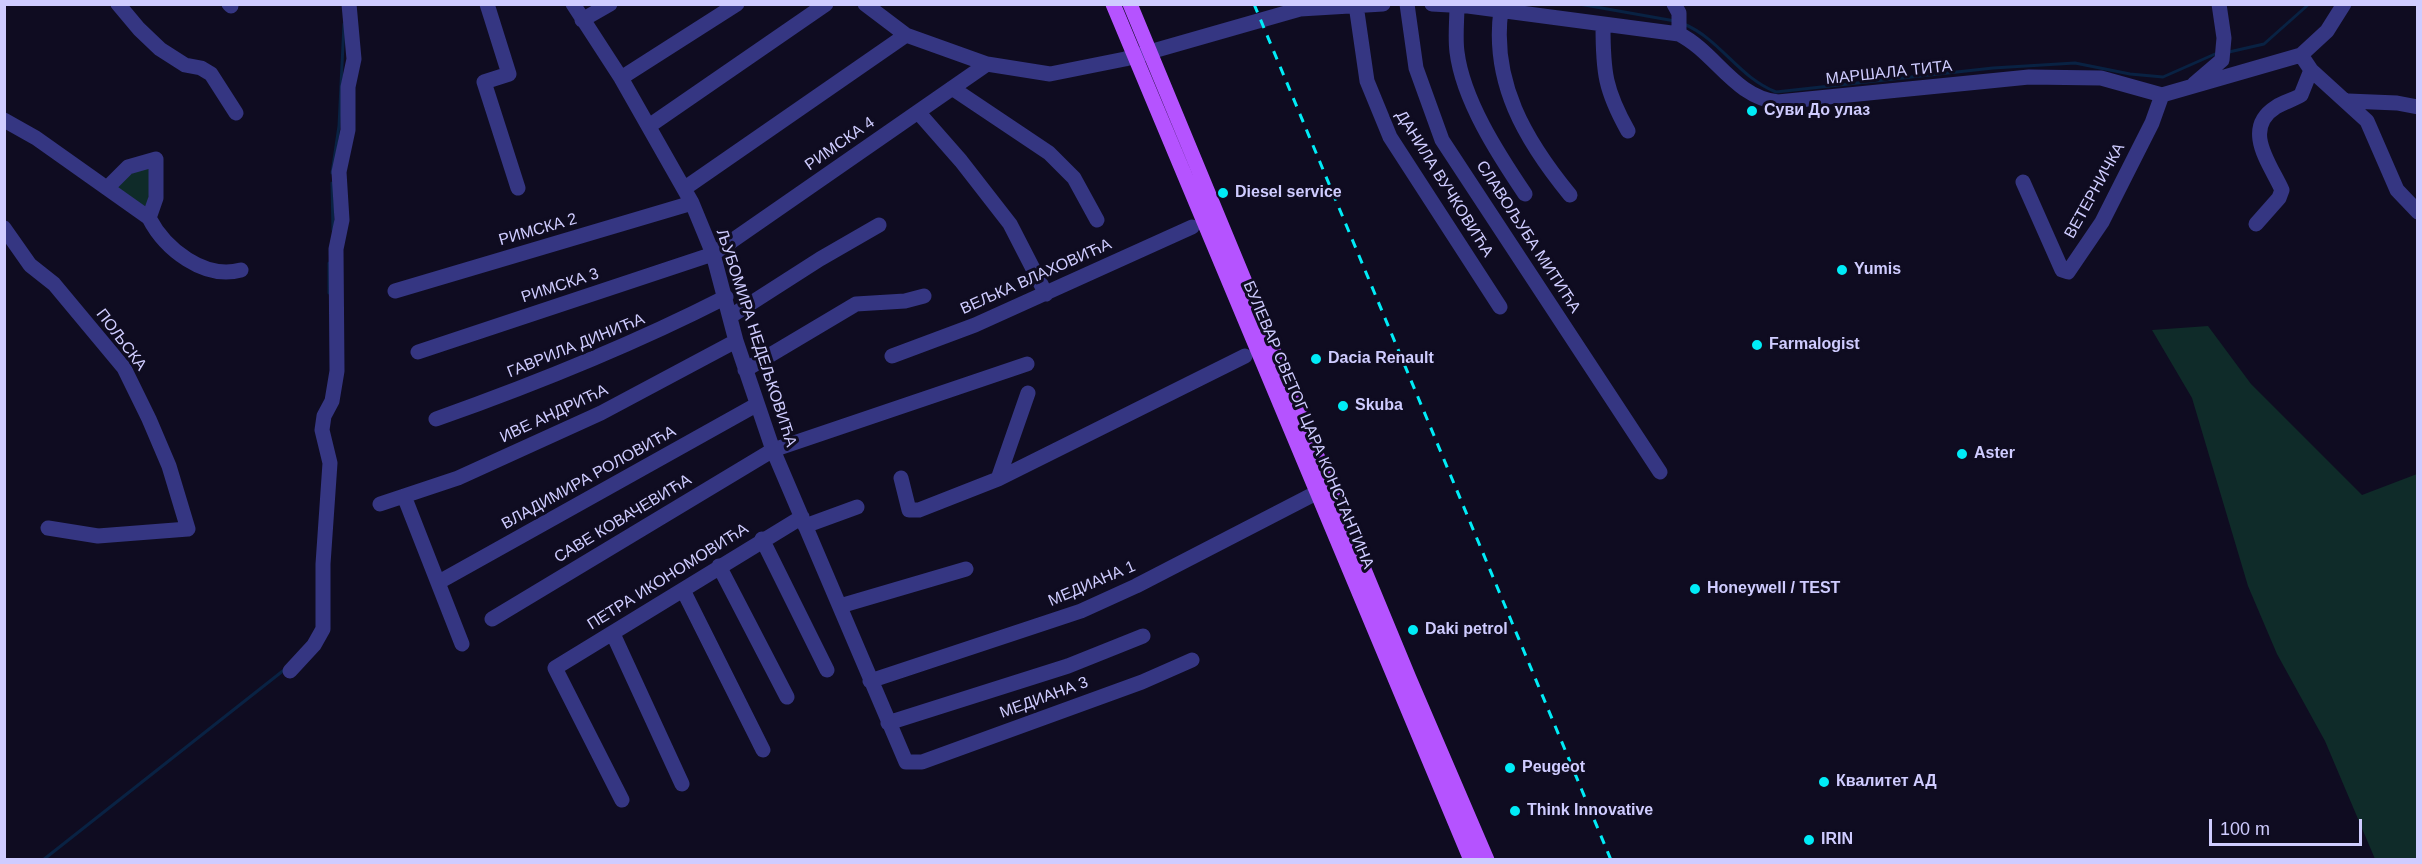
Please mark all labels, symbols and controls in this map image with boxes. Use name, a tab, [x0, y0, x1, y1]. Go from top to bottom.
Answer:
street label: МАРШАЛА ТИТА	[1825, 57, 1953, 89]
place label: Суви До улаз	[1764, 101, 1870, 121]
marker: Суви До улаз	[1745, 104, 1759, 118]
street label: ДАНИЛА ВУЧКОВИЋА	[1391, 107, 1497, 261]
street label: РИМСКА 4	[802, 113, 878, 175]
street label: ВЕТЕРНИЧКА	[2061, 140, 2129, 242]
street label: СЛАВОЉУБА МИТИЋА	[1472, 157, 1584, 317]
place label: Diesel service	[1235, 183, 1342, 203]
marker: Diesel service	[1216, 186, 1230, 200]
street label: РИМСКА 2	[497, 210, 579, 250]
street label: ЉУБОМИРА НЕДЕЉКОВИЋА	[712, 227, 800, 449]
street label: ВЕЉКА ВЛАХОВИЋА	[957, 235, 1115, 319]
place label: Yumis	[1854, 260, 1901, 280]
marker: Yumis	[1835, 263, 1849, 277]
street label: РИМСКА 3	[519, 264, 601, 308]
street label: БУЛЕВАР СВЕТОГ ЦАРА КОНСТАНТИНА	[1238, 278, 1378, 572]
street label: ПОЉСКА	[92, 305, 150, 375]
street label: ГАВРИЛА ДИНИЋА	[505, 310, 647, 382]
place label: Farmalogist	[1769, 335, 1860, 355]
marker: Farmalogist	[1750, 338, 1764, 352]
place label: Dacia Renault	[1328, 349, 1434, 369]
marker: Dacia Renault	[1309, 352, 1323, 366]
street label: ИВЕ АНДРИЋА	[497, 381, 611, 447]
place label: Skuba	[1355, 396, 1403, 416]
marker: Skuba	[1336, 399, 1350, 413]
street label: ВЛАДИМИРА РОЛОВИЋА	[499, 422, 679, 534]
place label: Aster	[1974, 444, 2015, 464]
marker: Aster	[1955, 447, 1969, 461]
street label: САВЕ КОВАЧЕВИЋА	[551, 470, 695, 568]
street label: ПЕТРА ИКОНОМОВИЋА	[584, 520, 752, 634]
street label: МЕДИАНА 1	[1046, 557, 1138, 611]
place label: Honeywell / TEST	[1707, 579, 1840, 599]
marker: Honeywell / TEST	[1688, 582, 1702, 596]
place label: Daki petrol	[1425, 620, 1508, 640]
marker: Daki petrol	[1406, 623, 1420, 637]
street label: МЕДИАНА 3	[997, 673, 1091, 723]
place label: Peugeot	[1522, 758, 1585, 778]
marker: Peugeot	[1503, 761, 1517, 775]
place label: Квалитет АД	[1836, 772, 1937, 792]
marker: Квалитет АД	[1817, 775, 1831, 789]
place label: Think Innovative	[1527, 801, 1653, 821]
marker: Think Innovative	[1508, 804, 1522, 818]
scale bar	[2212, 807, 2365, 845]
text: 100 m	[2220, 819, 2270, 839]
place label: IRIN	[1821, 830, 1853, 850]
marker: IRIN	[1802, 833, 1816, 847]

